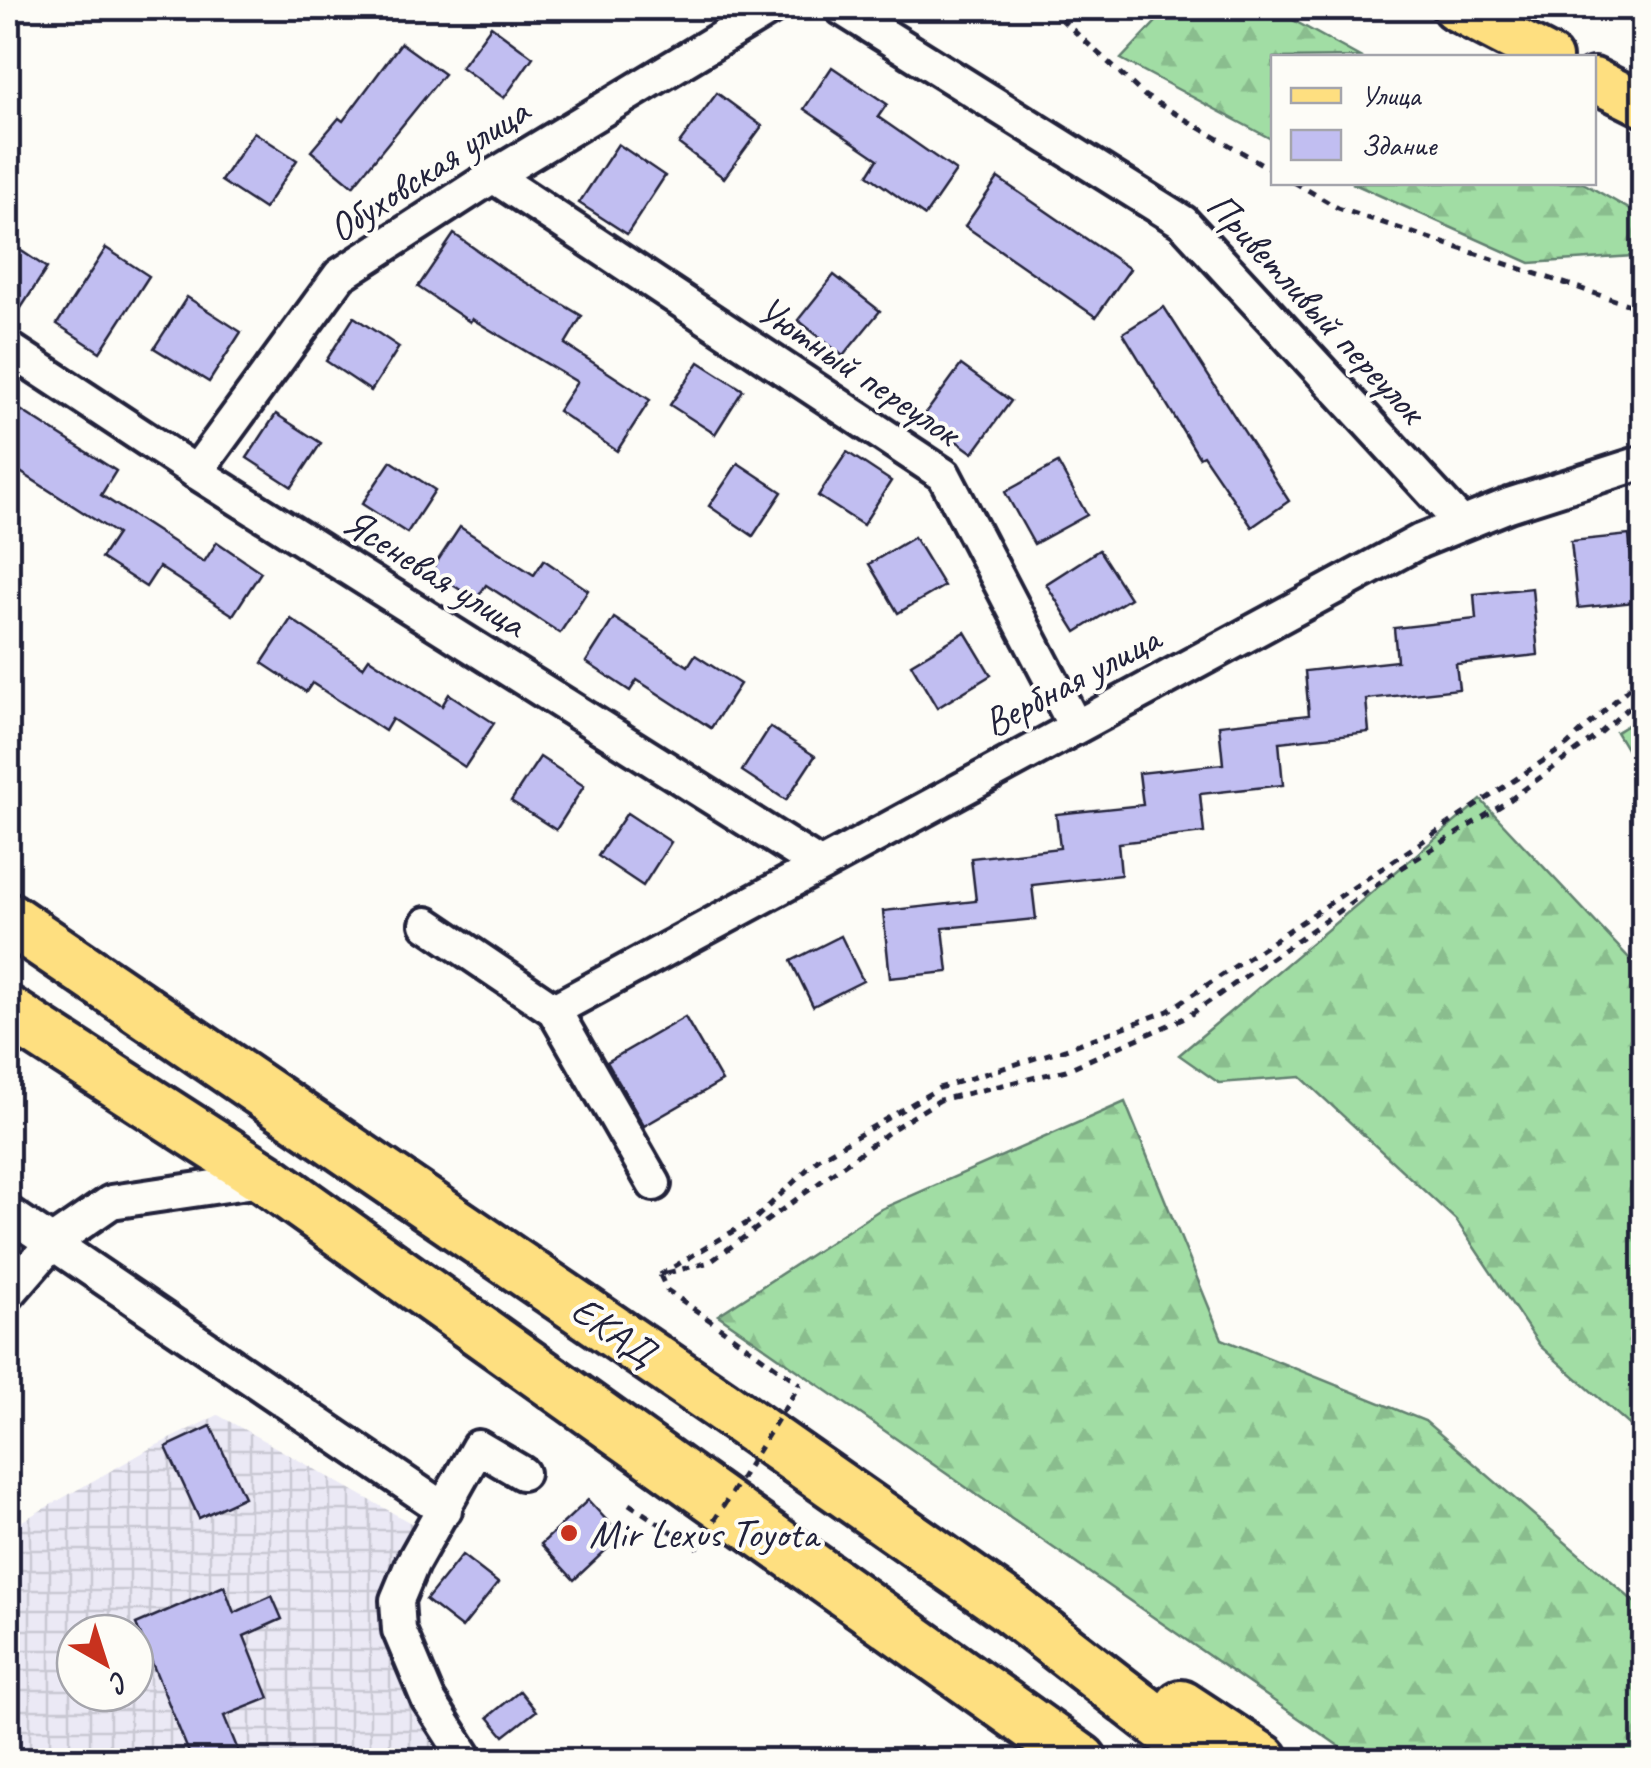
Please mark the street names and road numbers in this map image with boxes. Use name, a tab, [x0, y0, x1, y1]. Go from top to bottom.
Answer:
street label: Обуховская улица	[319, 85, 540, 253]
street label: Приветливый переулок	[1196, 181, 1439, 436]
street label: Уютный переулок	[748, 285, 972, 459]
street label: Ясеневая улица	[334, 497, 537, 650]
street label: Вербная улица	[975, 612, 1171, 748]
street label: ЕКАД	[562, 1284, 667, 1379]

